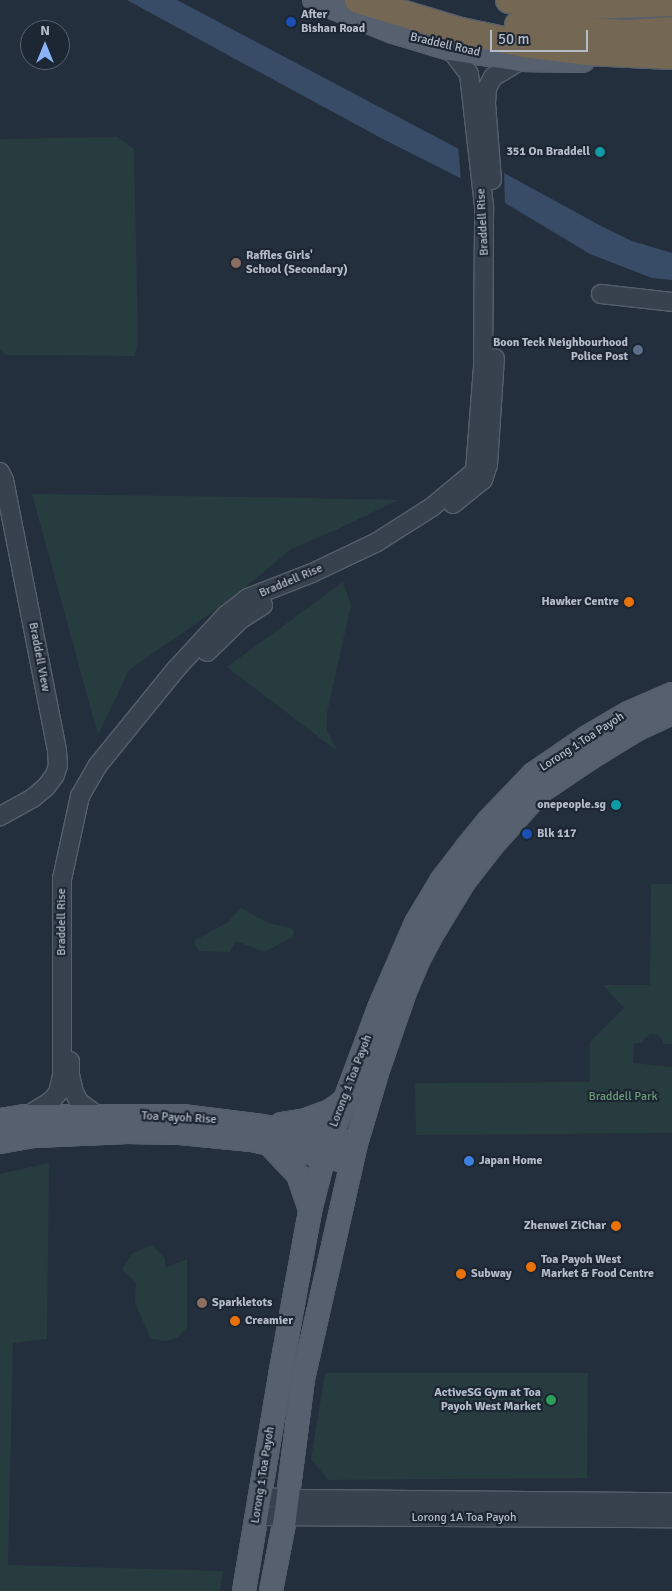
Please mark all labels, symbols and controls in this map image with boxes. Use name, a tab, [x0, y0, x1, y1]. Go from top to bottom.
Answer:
place label: After Bishan Road	[301, 8, 365, 36]
marker: After Bishan Road	[285, 16, 297, 28]
north arrow	[20, 20, 70, 70]
scale bar	[492, 20, 590, 52]
text: N	[40, 22, 50, 39]
street label: Braddell Road	[409, 30, 481, 60]
text: 50 m	[498, 30, 529, 48]
place label: 351 On Braddell	[506, 145, 590, 159]
marker: 351 On Braddell	[594, 146, 606, 158]
street label: Braddell Rise	[474, 188, 492, 256]
place label: Raffles Girls' School (Secondary)	[246, 249, 348, 277]
marker: Raffles Girls' School (Secondary)	[230, 257, 242, 269]
place label: Boon Teck Neighbourhood Police Post	[493, 336, 628, 364]
marker: Boon Teck Neighbourhood Police Post	[632, 344, 644, 356]
street label: Braddell Rise	[257, 561, 325, 601]
place label: Hawker Centre	[541, 595, 619, 609]
marker: Hawker Centre	[623, 596, 635, 608]
street label: Braddell View	[25, 621, 53, 693]
street label: Lorong 1 Toa Payoh	[537, 709, 627, 775]
place label: onepeople.sg	[537, 798, 606, 812]
marker: onepeople.sg	[610, 799, 622, 811]
place label: Blk 117	[537, 827, 576, 841]
marker: Blk 117	[521, 828, 533, 840]
street label: Braddell Rise	[55, 888, 69, 956]
street label: Lorong 1 Toa Payoh	[327, 1033, 375, 1129]
park label: Braddell Park	[589, 1090, 657, 1104]
street label: Toa Payoh Rise	[141, 1109, 217, 1127]
place label: Japan Home	[479, 1154, 543, 1168]
marker: Japan Home	[463, 1155, 475, 1167]
place label: Zhenwei ZiChar	[524, 1219, 606, 1233]
marker: Zhenwei ZiChar	[610, 1220, 622, 1232]
place label: Toa Payoh West Market & Food Centre	[541, 1253, 654, 1281]
marker: Toa Payoh West Market & Food Centre	[525, 1261, 537, 1273]
place label: Subway	[471, 1267, 512, 1281]
marker: Subway	[455, 1268, 467, 1280]
place label: Sparkletots	[212, 1296, 272, 1310]
marker: Sparkletots	[196, 1297, 208, 1309]
place label: Creamier	[245, 1314, 293, 1328]
marker: Creamier	[229, 1315, 241, 1327]
place label: ActiveSG Gym at Toa Payoh West Market	[434, 1386, 541, 1414]
marker: ActiveSG Gym at Toa Payoh West Market	[545, 1394, 557, 1406]
street label: Lorong 1 Toa Payoh	[248, 1426, 278, 1524]
street label: Lorong 1A Toa Payoh	[411, 1511, 517, 1525]

